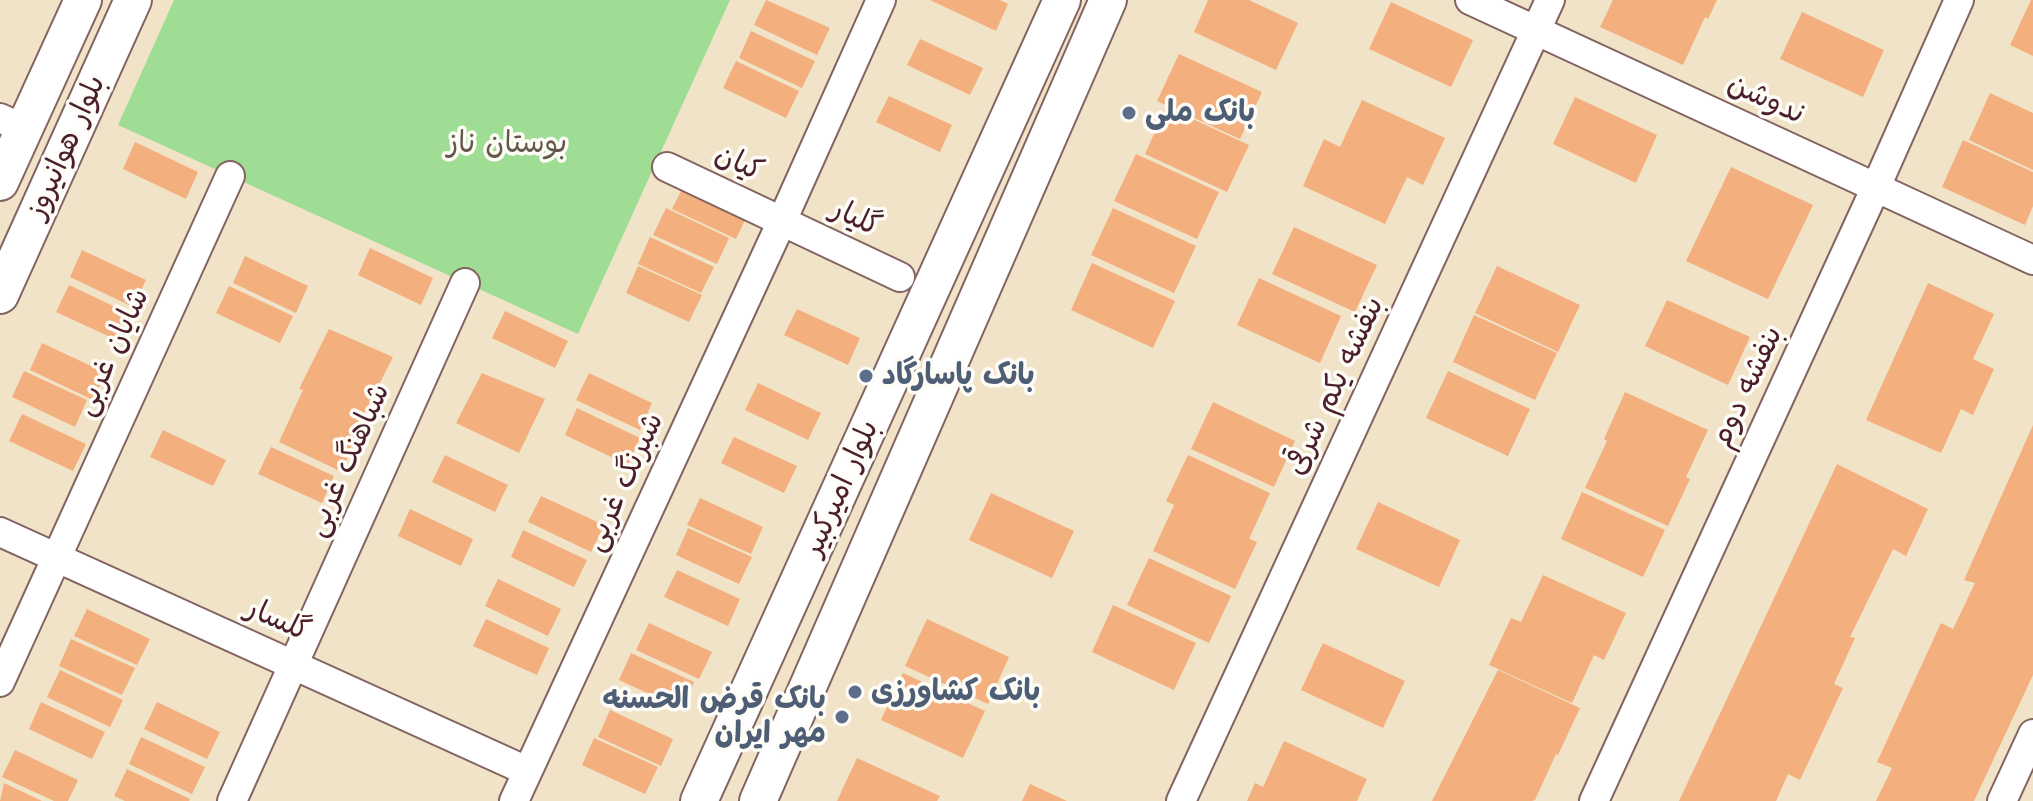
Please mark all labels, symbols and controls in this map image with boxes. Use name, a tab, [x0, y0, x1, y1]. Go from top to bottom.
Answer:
street label: ندوشن	[1722, 66, 1810, 132]
street label: بلوار هوانیروز	[18, 70, 114, 224]
place label: بانک ملی	[1145, 95, 1255, 131]
marker: بانک ملی	[1120, 104, 1138, 122]
park label: بوستان ناز	[447, 126, 567, 162]
street label: کیان	[709, 136, 769, 190]
street label: گلیار	[825, 191, 887, 245]
street label: شایان غربی	[67, 282, 157, 422]
street label: بنفشه یکم شرقی	[1278, 291, 1392, 481]
street label: بنفشه دوم	[1703, 320, 1791, 454]
place label: بانک پاسارگاد	[882, 358, 1035, 394]
marker: بانک پاسارگاد	[857, 367, 875, 385]
street label: شباهنگ غربی	[298, 378, 398, 542]
street label: شبرنگ غربی	[576, 407, 672, 557]
street label: بلوار امیرکبیر	[795, 415, 887, 561]
street label: گلسار	[240, 590, 316, 650]
place label: بانک کشاورزی	[871, 674, 1040, 710]
place label: بانک قرض الحسنه مهر ایران	[603, 682, 826, 752]
marker: بانک کشاورزی	[846, 683, 864, 701]
marker: بانک قرض الحسنه مهر ایران	[833, 708, 851, 726]

